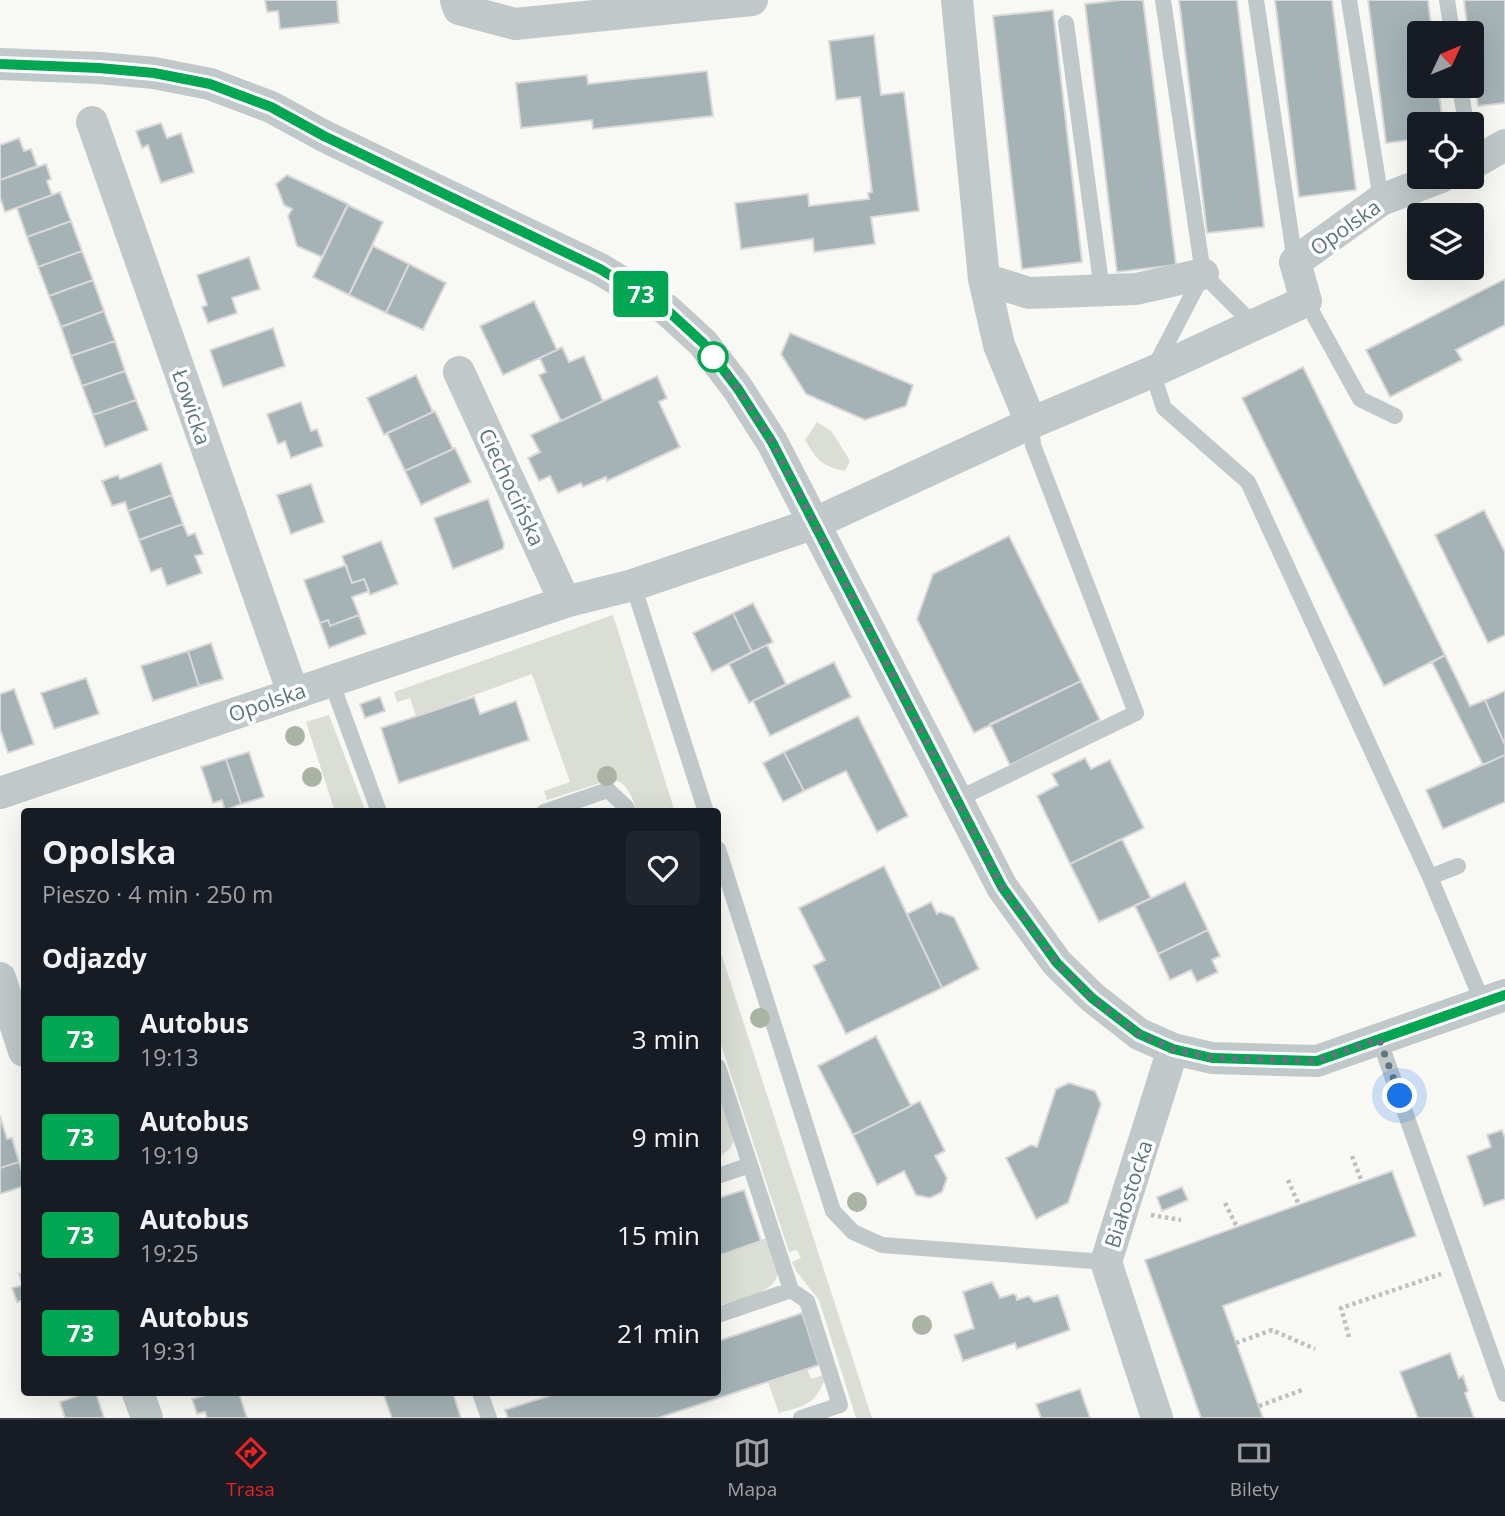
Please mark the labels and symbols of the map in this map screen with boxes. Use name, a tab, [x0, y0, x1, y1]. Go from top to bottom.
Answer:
north arrow	[1407, 21, 1484, 98]
street label: Opolska	[1304, 193, 1386, 261]
line badge: 73	[610, 271, 672, 317]
unlabelled marker	[698, 342, 728, 372]
street label: Łowicka	[166, 366, 218, 448]
street label: Ciechocińska	[473, 424, 551, 550]
street label: Opolska	[225, 676, 309, 728]
your location	[1382, 1078, 1417, 1113]
street label: Białostocka	[1097, 1137, 1159, 1251]

